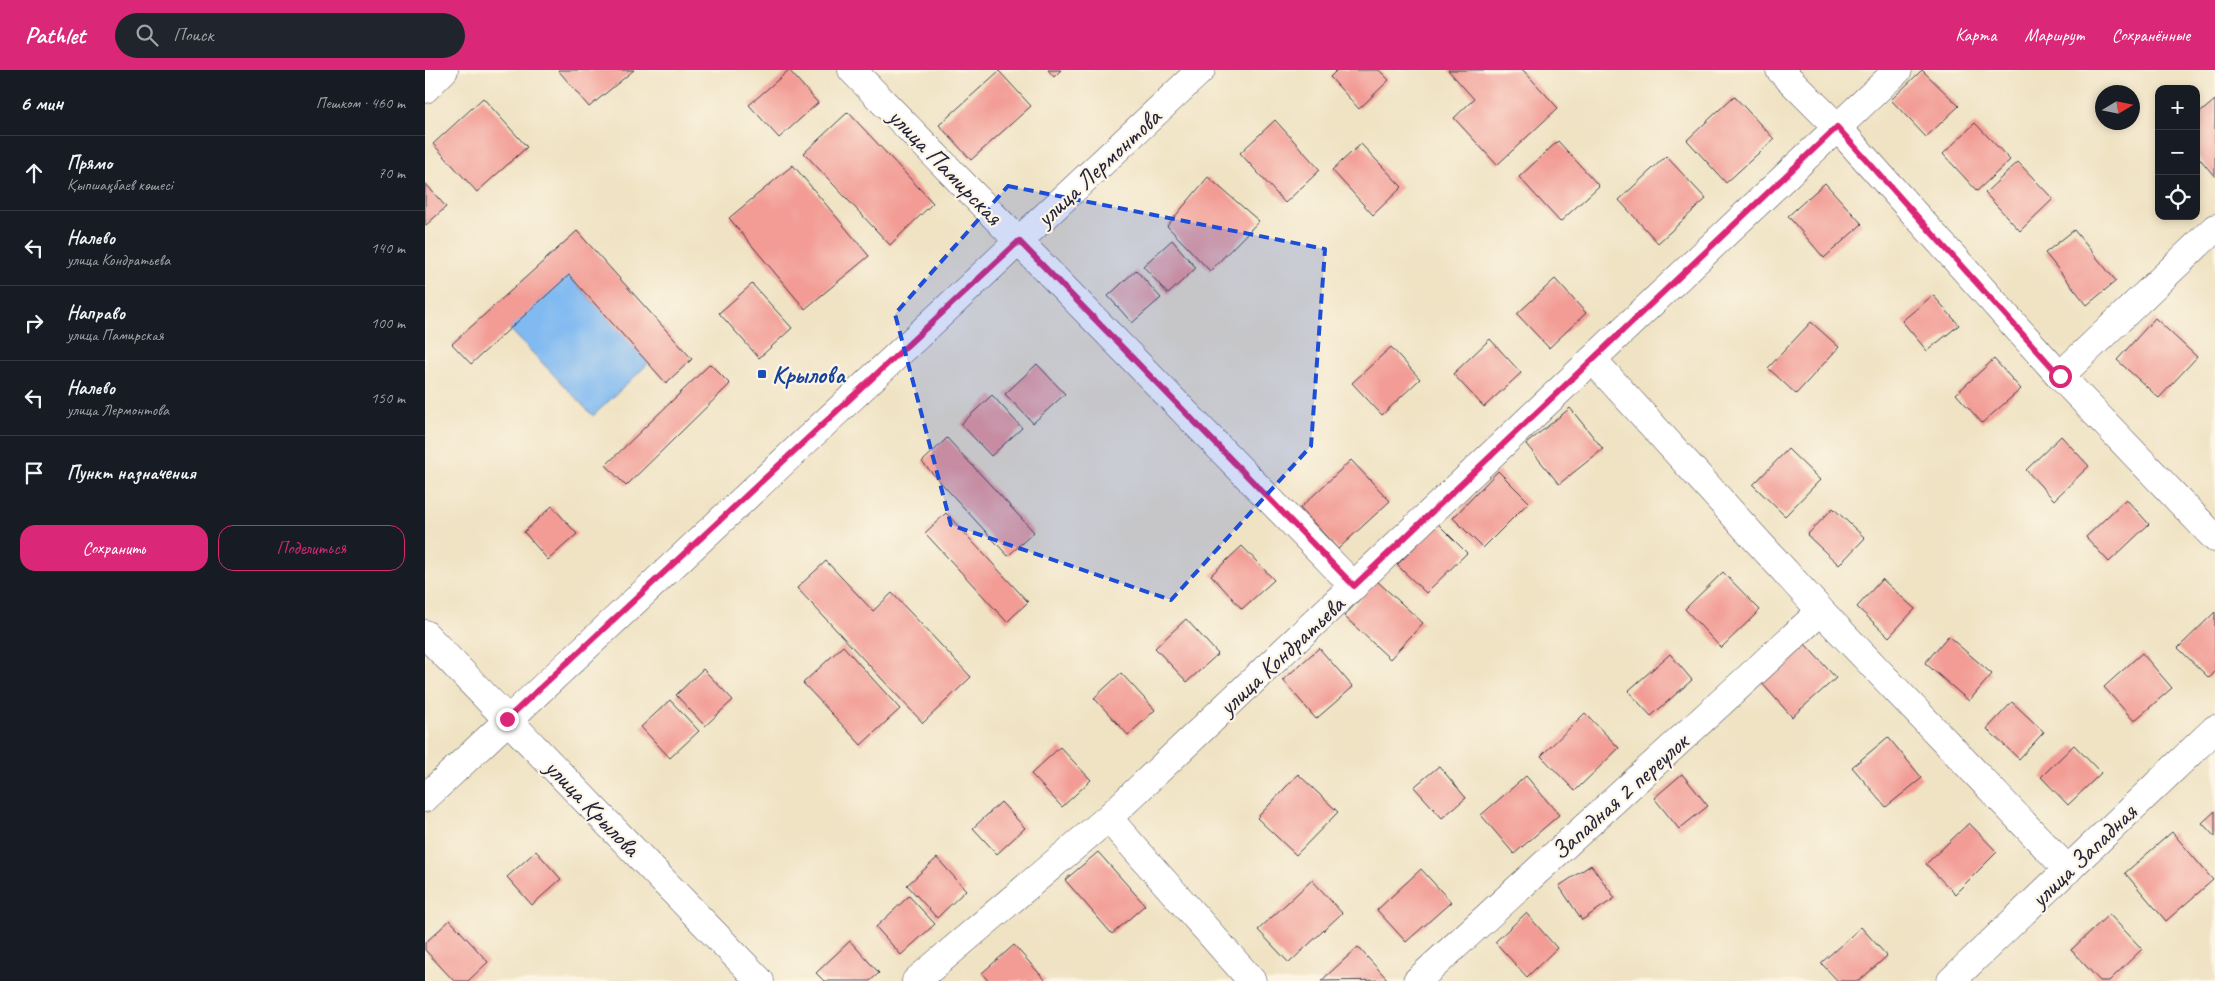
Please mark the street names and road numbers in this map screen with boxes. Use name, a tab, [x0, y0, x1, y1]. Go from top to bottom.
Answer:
street label: улица Памирская	[880, 100, 1010, 233]
street label: улица Лермонтова	[1028, 100, 1169, 235]
street label: улица Кондратьева	[1210, 588, 1353, 724]
street label: Западная 2 переулок	[1544, 725, 1697, 867]
street label: улица Крылова	[536, 751, 648, 865]
street label: улица Западная	[2022, 796, 2144, 916]

